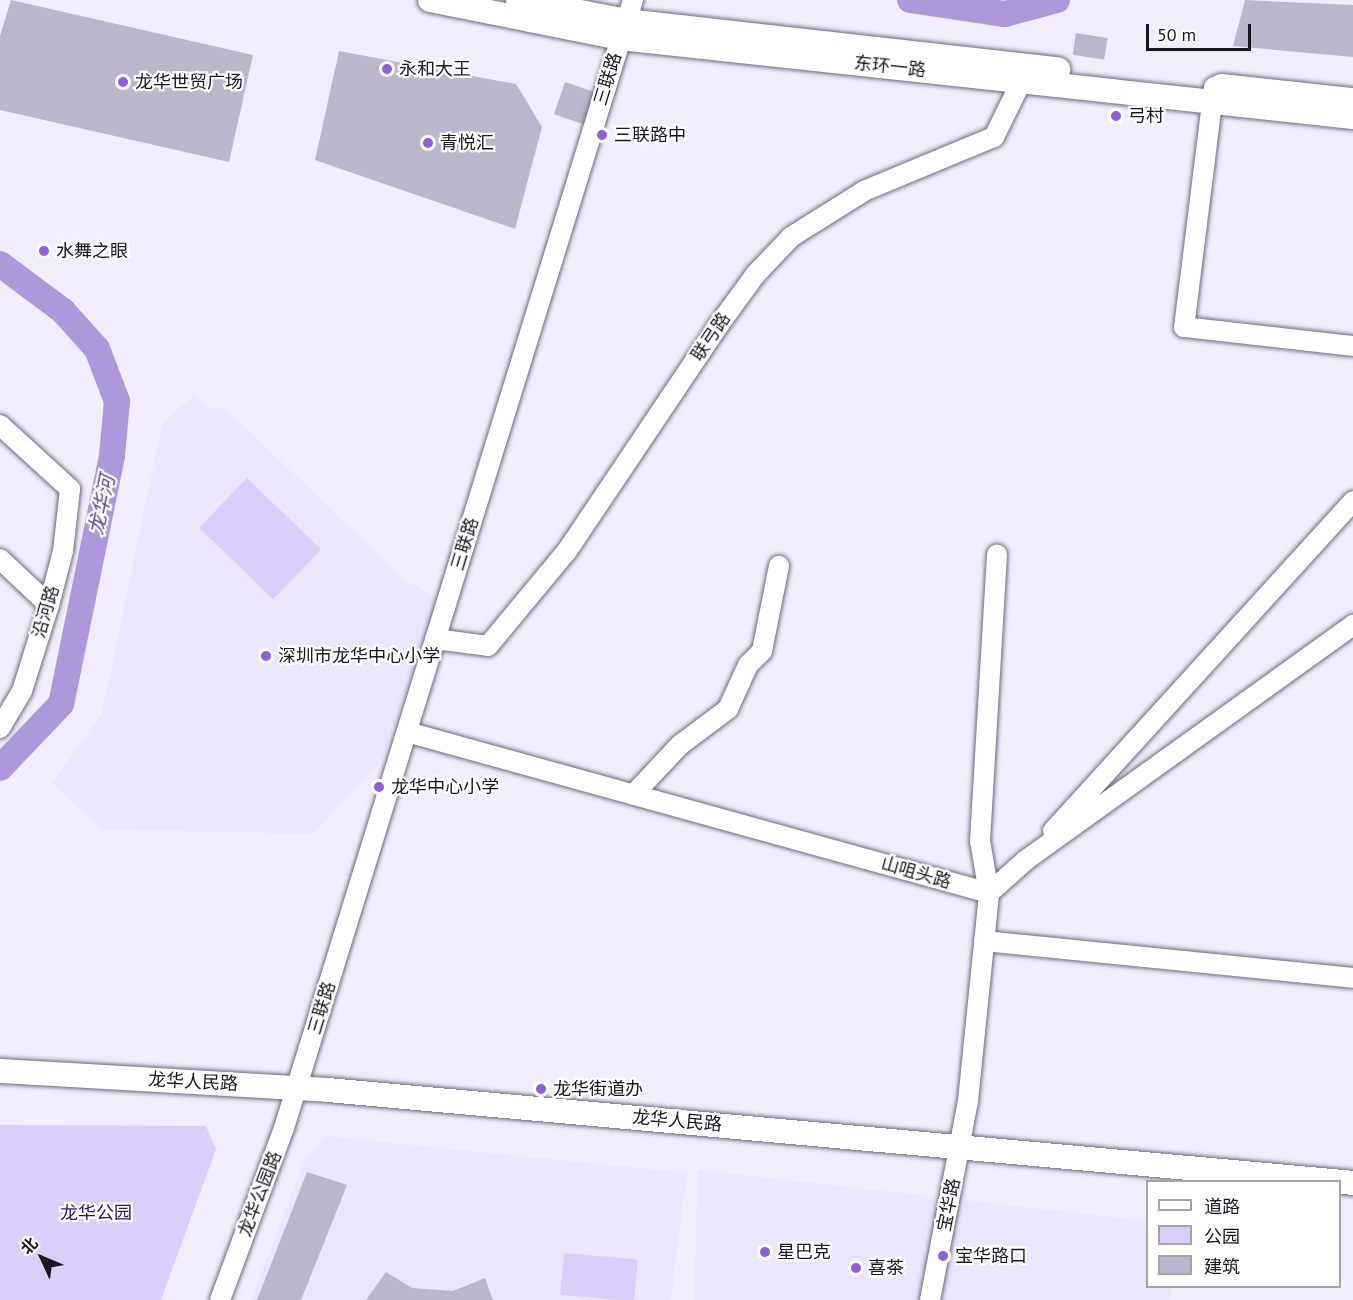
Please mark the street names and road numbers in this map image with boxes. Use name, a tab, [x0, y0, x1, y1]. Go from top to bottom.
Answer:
street label: 三联路	[590, 50, 626, 108]
street label: 东环一路	[853, 52, 927, 82]
street label: 联弓路	[687, 309, 735, 365]
street label: 三联路	[447, 515, 483, 573]
street label: 沿河路	[28, 583, 64, 641]
street label: 山咀头路	[878, 853, 954, 893]
street label: 三联路	[304, 979, 340, 1037]
street label: 龙华人民路	[147, 1069, 239, 1095]
street label: 龙华人民路	[631, 1106, 723, 1136]
street label: 龙华公园路	[234, 1148, 286, 1240]
street label: 宝华路	[933, 1176, 965, 1234]

